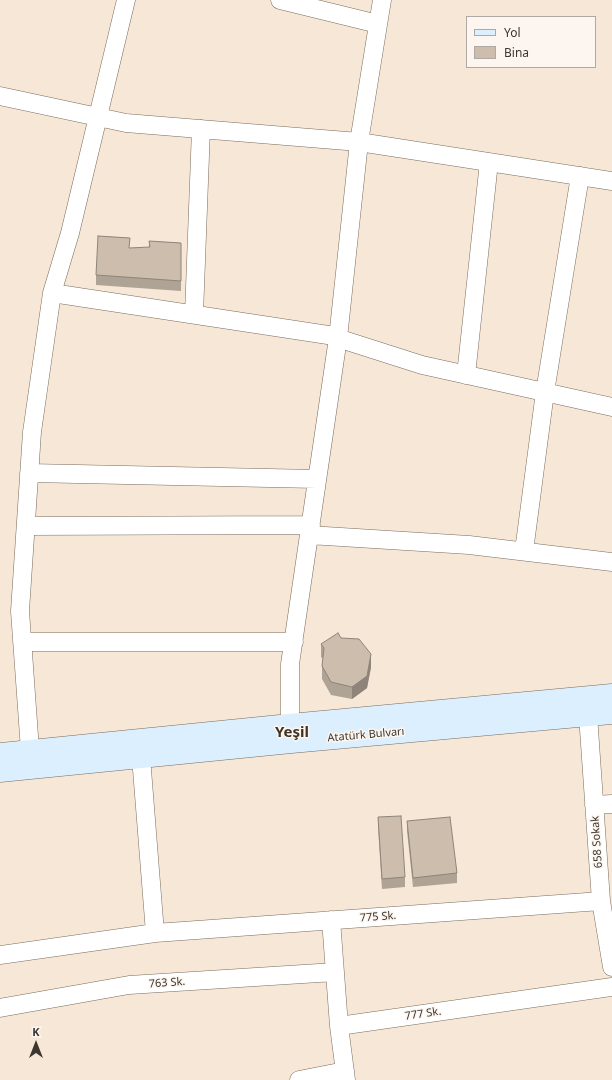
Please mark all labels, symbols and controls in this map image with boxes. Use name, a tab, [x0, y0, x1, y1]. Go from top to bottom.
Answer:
legend	[466, 16, 596, 68]
text: Yol	[504, 24, 521, 41]
text: Bina	[504, 44, 529, 61]
district label: Yeşil	[275, 724, 309, 742]
street label: Atatürk Bulvarı	[327, 725, 405, 745]
street label: 658 Sokak	[589, 815, 605, 869]
street label: 775 Sk.	[359, 909, 397, 925]
street label: 763 Sk.	[148, 975, 186, 991]
street label: 777 Sk.	[404, 1005, 442, 1023]
north arrow	[16, 1024, 56, 1064]
text: K	[32, 1024, 40, 1039]

